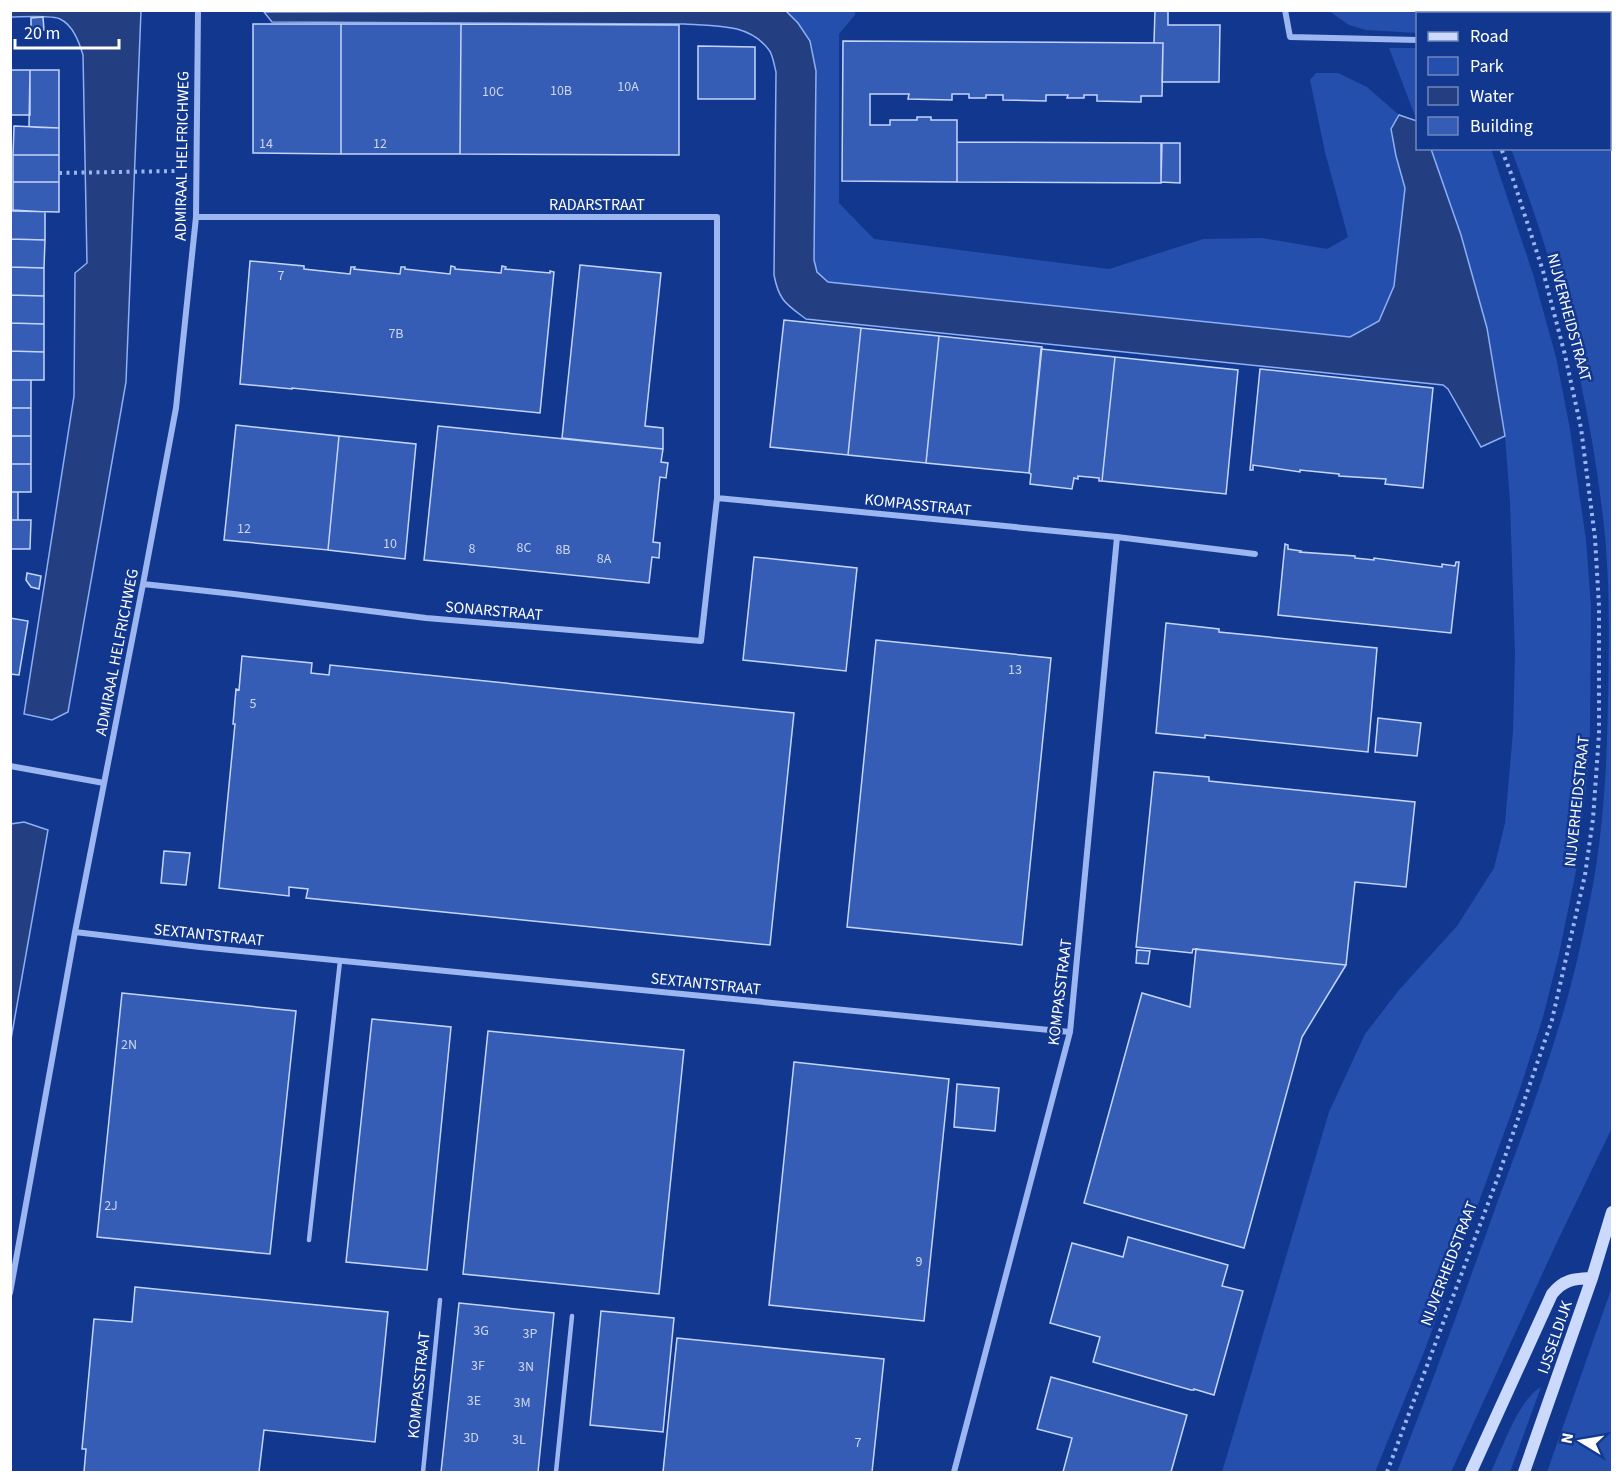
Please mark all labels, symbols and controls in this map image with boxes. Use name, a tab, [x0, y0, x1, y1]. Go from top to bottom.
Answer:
scale bar	[15, 12, 118, 50]
legend	[1416, 12, 1611, 150]
text: 20 m	[24, 21, 60, 46]
text: Road	[1470, 24, 1509, 49]
text: Park	[1470, 54, 1504, 79]
street label: ADMIRAAL HELFRICHWEG	[170, 71, 194, 241]
house number: 10A	[617, 77, 639, 97]
house number: 10B	[550, 81, 572, 101]
house number: 10C	[482, 82, 504, 102]
text: Water	[1470, 84, 1514, 109]
text: Building	[1470, 114, 1533, 139]
house number: 14	[259, 134, 273, 154]
house number: 12	[373, 134, 387, 154]
street label: RADARSTRAAT	[549, 194, 645, 216]
street label: NIJVERHEIDSTRAAT	[1541, 251, 1597, 384]
house number: 7	[278, 266, 285, 286]
house number: 7B	[388, 324, 404, 344]
street label: KOMPASSTRAAT	[863, 488, 973, 522]
house number: 12	[237, 519, 251, 539]
house number: 10	[383, 534, 397, 554]
house number: 8C	[517, 538, 531, 558]
house number: 8	[469, 539, 476, 559]
house number: 8B	[555, 540, 571, 560]
house number: 8A	[597, 549, 612, 569]
street label: ADMIRAAL HELFRICHWEG	[90, 567, 144, 738]
street label: SONARSTRAAT	[444, 596, 544, 626]
house number: 13	[1008, 660, 1022, 680]
house number: 5	[250, 694, 257, 714]
street label: NIJVERHEIDSTRAAT	[1559, 734, 1595, 868]
street label: SEXTANTSTRAAT	[153, 918, 265, 952]
street label: KOMPASSTRAAT	[1043, 937, 1078, 1047]
street label: SEXTANTSTRAAT	[650, 967, 762, 1001]
house number: 2N	[121, 1035, 137, 1055]
house number: 2J	[104, 1196, 118, 1216]
street label: NIJVERHEIDSTRAAT	[1415, 1198, 1483, 1329]
house number: 9	[916, 1252, 923, 1272]
street label: IJSSELDIJK	[1532, 1297, 1578, 1377]
house number: 3G	[473, 1321, 489, 1341]
house number: 3P	[523, 1324, 538, 1344]
street label: KOMPASSTRAAT	[402, 1330, 436, 1440]
house number: 3F	[471, 1356, 485, 1376]
house number: 3N	[518, 1357, 534, 1377]
house number: 3E	[467, 1391, 481, 1411]
house number: 3M	[513, 1393, 531, 1413]
north arrow	[1551, 1411, 1611, 1471]
house number: 3D	[463, 1428, 479, 1448]
house number: 3L	[512, 1430, 526, 1450]
text: N	[1555, 1431, 1579, 1446]
house number: 7	[855, 1433, 862, 1453]

